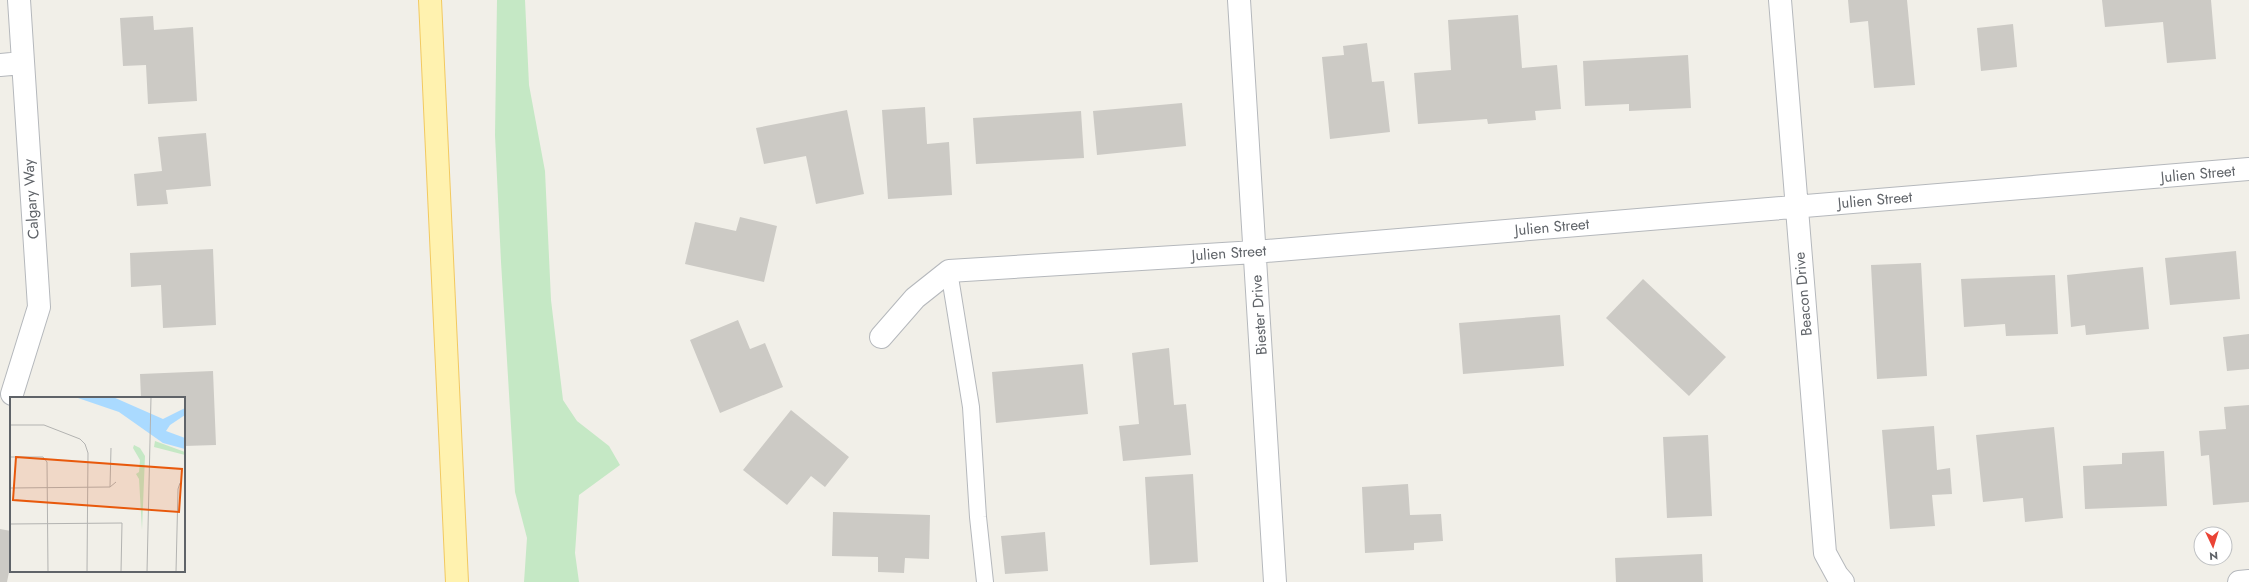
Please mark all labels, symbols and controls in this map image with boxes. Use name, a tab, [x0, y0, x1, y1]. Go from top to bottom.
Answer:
street label: Calgary Way	[17, 158, 45, 240]
street label: Julien Street	[2158, 160, 2237, 188]
street label: Julien Street	[1835, 186, 1914, 214]
street label: Julien Street	[1512, 213, 1591, 241]
street label: Julien Street	[1189, 239, 1267, 267]
street label: Beacon Drive	[1788, 251, 1818, 337]
street label: Biester Drive	[1245, 274, 1273, 356]
inset map	[10, 397, 185, 572]
north arrow	[2193, 526, 2233, 566]
text: N	[2209, 548, 2219, 564]

